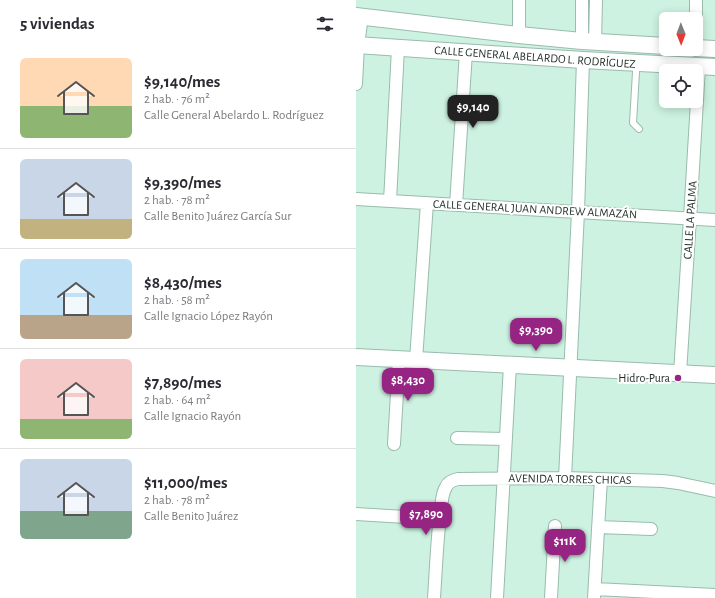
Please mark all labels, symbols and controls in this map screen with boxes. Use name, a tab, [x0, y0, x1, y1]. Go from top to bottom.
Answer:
north arrow	[659, 12, 703, 56]
map controls	[659, 12, 703, 108]
icon: filters	[314, 13, 336, 35]
text: 5 viviendas	[20, 15, 95, 32]
street label: CALLE GENERAL ABELARDO L. RODRÍGUEZ	[434, 43, 636, 70]
button: locate	[659, 64, 703, 108]
text: $9,140/mes	[144, 73, 220, 90]
icon: home	[52, 74, 100, 122]
text: 2 hab. · 76 m²	[144, 93, 210, 106]
pin: $9,140	[440, 95, 506, 129]
text: $9,140	[456, 101, 490, 114]
text: Calle General Abelardo L. Rodríguez	[144, 109, 324, 122]
text: $9,390/mes	[144, 174, 221, 191]
icon: home	[52, 175, 100, 223]
street label: CALLE LA PALMA	[681, 180, 699, 260]
text: 2 hab. · 78 m²	[144, 194, 210, 207]
street label: CALLE GENERAL JUAN ANDREW ALMAZÁN	[433, 197, 637, 220]
text: Calle Benito Juárez García Sur	[144, 210, 291, 223]
text: $8,430/mes	[144, 274, 222, 291]
icon: home	[52, 275, 100, 323]
text: 2 hab. · 58 m²	[144, 294, 210, 307]
text: Calle Ignacio López Rayón	[144, 310, 273, 323]
pin: $9,390	[503, 318, 569, 352]
text: $9,390	[519, 324, 553, 337]
pin: $8,430	[375, 368, 441, 402]
place label: Hidro-Pura	[618, 372, 670, 384]
marker: Hidro-Pura	[673, 373, 683, 383]
text: $7,890/mes	[144, 374, 221, 391]
text: $8,430	[391, 374, 425, 387]
icon: home	[52, 375, 100, 423]
text: 2 hab. · 64 m²	[144, 394, 211, 407]
text: Calle Ignacio Rayón	[144, 410, 241, 423]
street label: AVENIDA TORRES CHICAS	[508, 472, 632, 486]
text: $11,000/mes	[144, 474, 227, 491]
icon: home	[52, 475, 100, 523]
text: 2 hab. · 78 m²	[144, 494, 210, 507]
pin: $7,890	[393, 502, 459, 536]
text: $7,890	[409, 508, 443, 521]
text: Calle Benito Juárez	[144, 510, 238, 523]
pin: $11K	[541, 529, 589, 563]
text: $11K	[554, 535, 576, 548]

